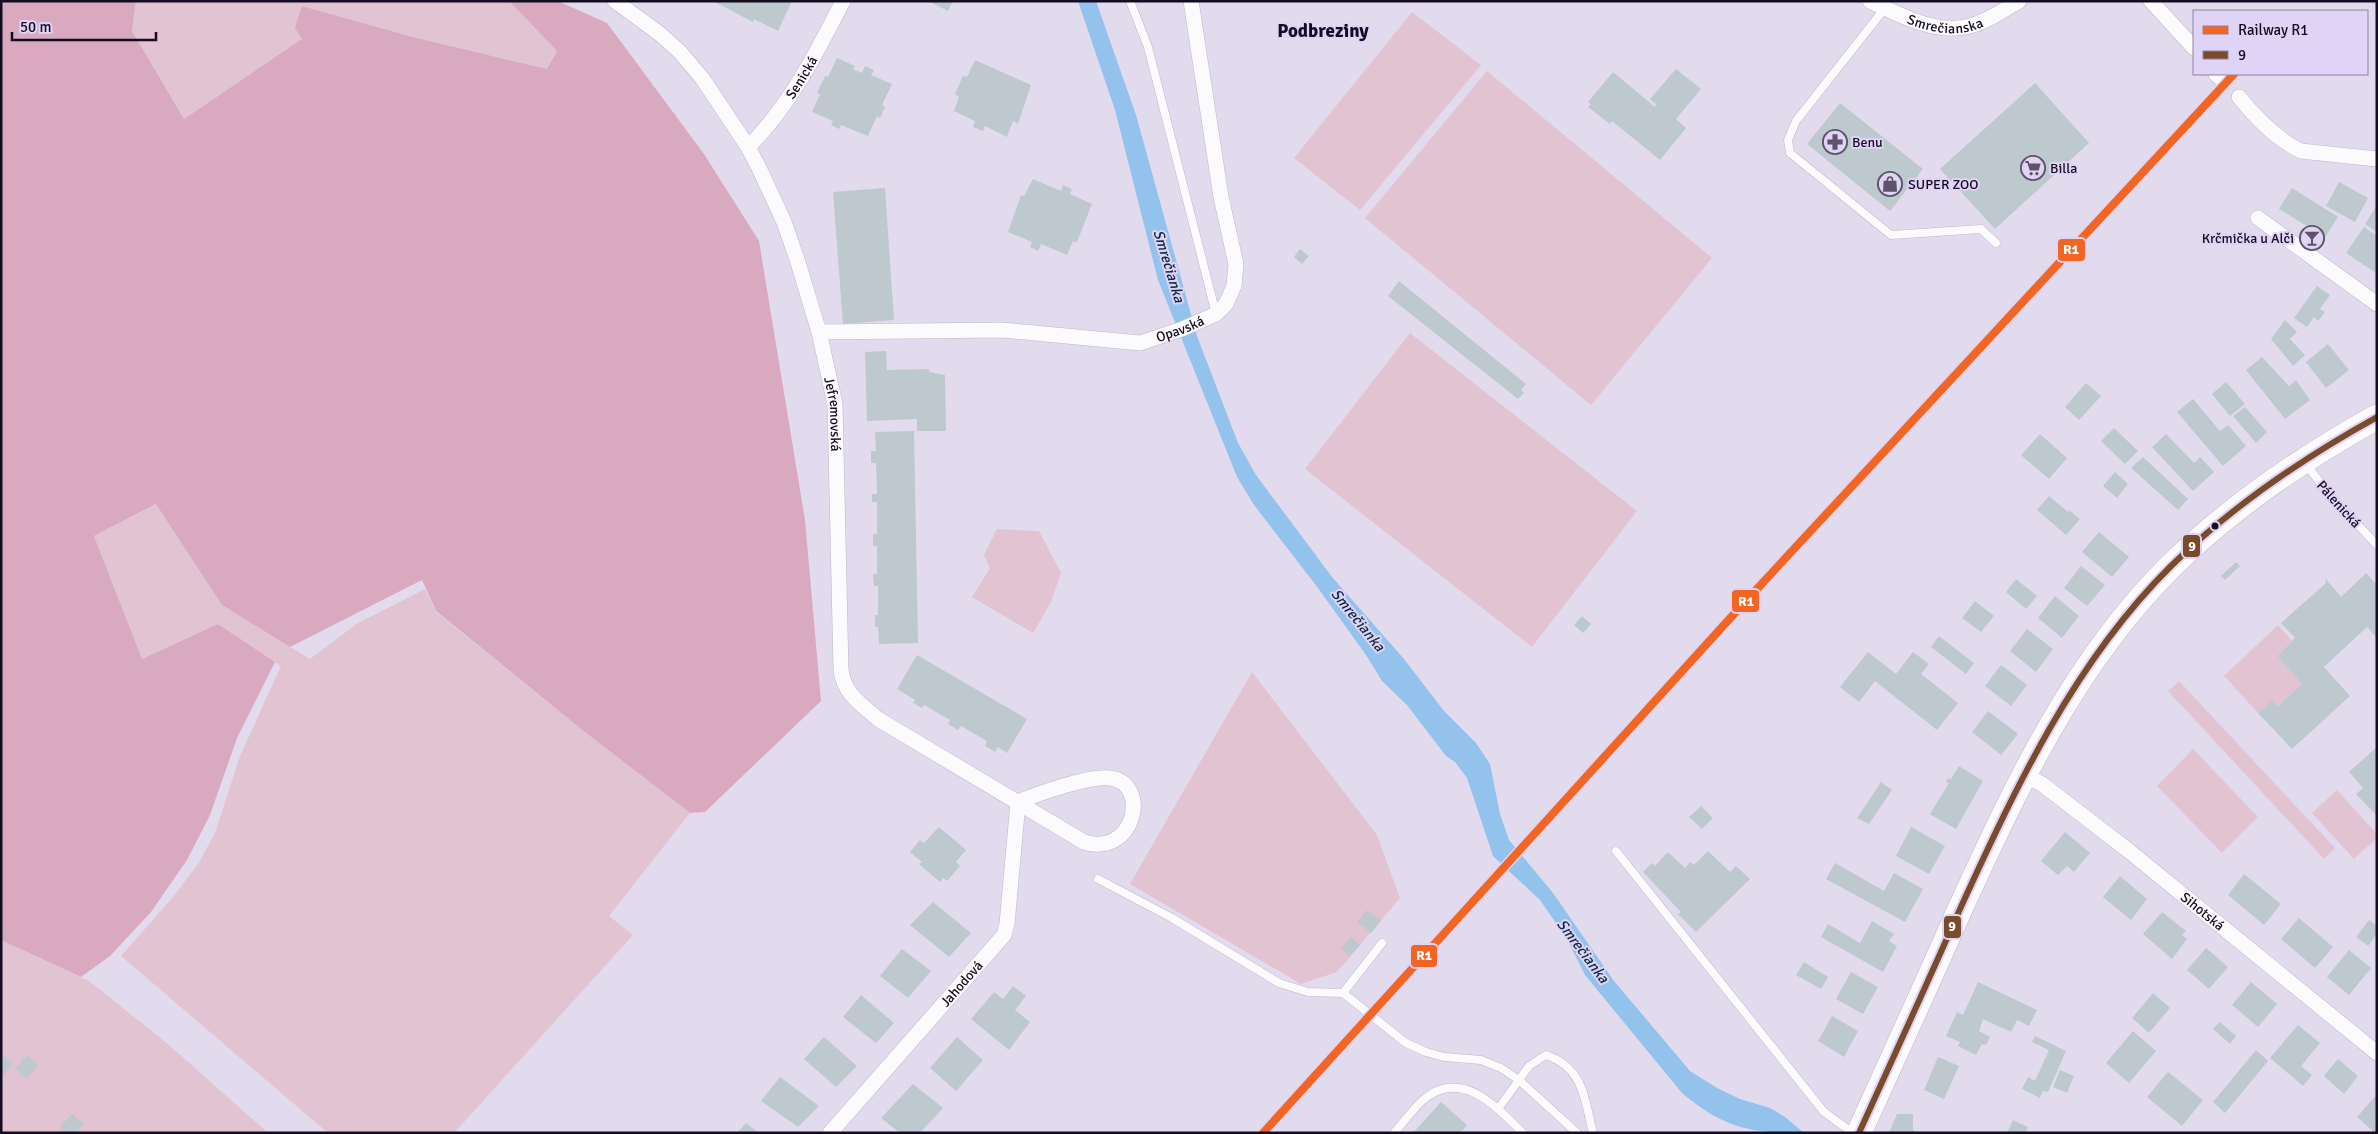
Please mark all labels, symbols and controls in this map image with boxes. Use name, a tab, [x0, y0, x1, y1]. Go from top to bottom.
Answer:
scale bar	[12, 10, 156, 42]
legend	[2193, 10, 2368, 75]
street label: Smrečianska	[1905, 11, 1985, 37]
text: 50 m	[20, 18, 51, 36]
district label: Podbreziny	[1277, 19, 1369, 43]
text: Railway R1	[2238, 21, 2308, 39]
text: 9	[2238, 46, 2246, 64]
street label: Senická	[782, 53, 821, 102]
pharmacy icon: Benu	[1822, 129, 1848, 155]
place label: Benu	[1852, 134, 1883, 151]
supermarket icon: Billa	[2020, 155, 2046, 181]
place label: Billa	[2050, 160, 2077, 177]
shop icon: SUPER ZOO	[1877, 171, 1903, 197]
place label: SUPER ZOO	[1908, 176, 1978, 193]
bar icon: Krčmička u Alči	[2299, 225, 2325, 251]
water label: Smrečianka	[1149, 227, 1189, 305]
place label: Krčmička u Alči	[2202, 230, 2294, 247]
line badge: R1	[2057, 238, 2086, 262]
text: R1	[2063, 241, 2080, 258]
street label: Opavská	[1154, 312, 1207, 346]
street label: Jefremovská	[820, 375, 844, 452]
street label: Pálenická	[2313, 477, 2364, 532]
unlabelled marker	[2210, 521, 2220, 531]
line badge: 9	[2182, 534, 2201, 558]
text: 9	[2188, 538, 2196, 555]
water label: Smrečianka	[1327, 585, 1389, 655]
line badge: R1	[1731, 589, 1760, 613]
text: R1	[1738, 593, 1755, 610]
street label: Sihotská	[2177, 889, 2228, 934]
line badge: 9	[1943, 915, 1962, 939]
water label: Smrečianka	[1553, 916, 1613, 987]
text: 9	[1948, 918, 1956, 935]
line badge: R1	[1410, 944, 1438, 968]
text: R1	[1416, 947, 1433, 964]
street label: Jahodová	[937, 957, 987, 1010]

